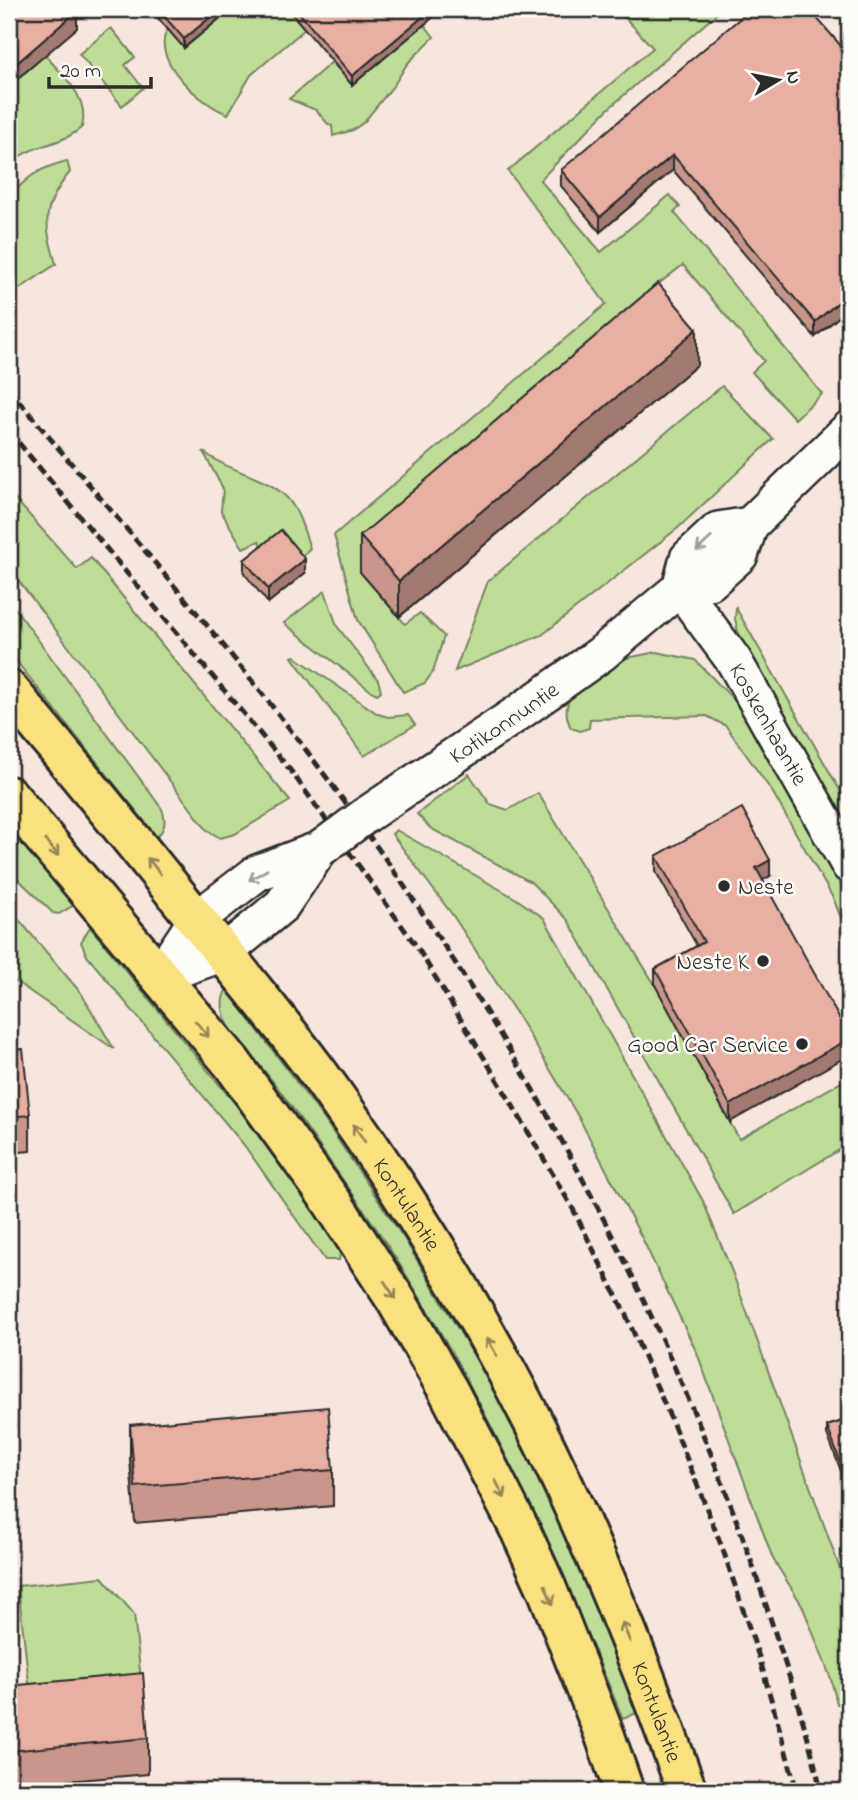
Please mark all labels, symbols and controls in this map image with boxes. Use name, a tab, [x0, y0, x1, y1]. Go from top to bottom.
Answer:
scale bar	[49, 46, 150, 90]
north arrow	[742, 46, 812, 116]
text: 20 m	[60, 57, 101, 87]
text: N	[778, 69, 807, 86]
one-way arrow	[696, 535, 713, 552]
street label: Koskenhaantie	[720, 658, 815, 793]
street label: Kotikonnuntie	[444, 674, 567, 773]
one-way arrow	[45, 839, 60, 857]
one-way arrow	[147, 857, 162, 876]
one-way arrow	[248, 868, 268, 882]
place label: Neste	[738, 872, 794, 905]
marker: Neste	[716, 878, 732, 894]
place label: Neste K	[677, 947, 750, 980]
marker: Neste K	[755, 953, 771, 969]
one-way arrow	[195, 1019, 210, 1037]
place label: Good Car Service	[627, 1030, 789, 1063]
marker: Good Car Service	[794, 1036, 810, 1052]
one-way arrow	[352, 1123, 366, 1143]
street label: Kontulantie	[363, 1152, 448, 1259]
one-way arrow	[383, 1279, 397, 1299]
one-way arrow	[485, 1337, 499, 1357]
one-way arrow	[493, 1478, 507, 1499]
one-way arrow	[543, 1583, 556, 1605]
one-way arrow	[619, 1622, 632, 1643]
street label: Kontulantie	[621, 1657, 690, 1768]

